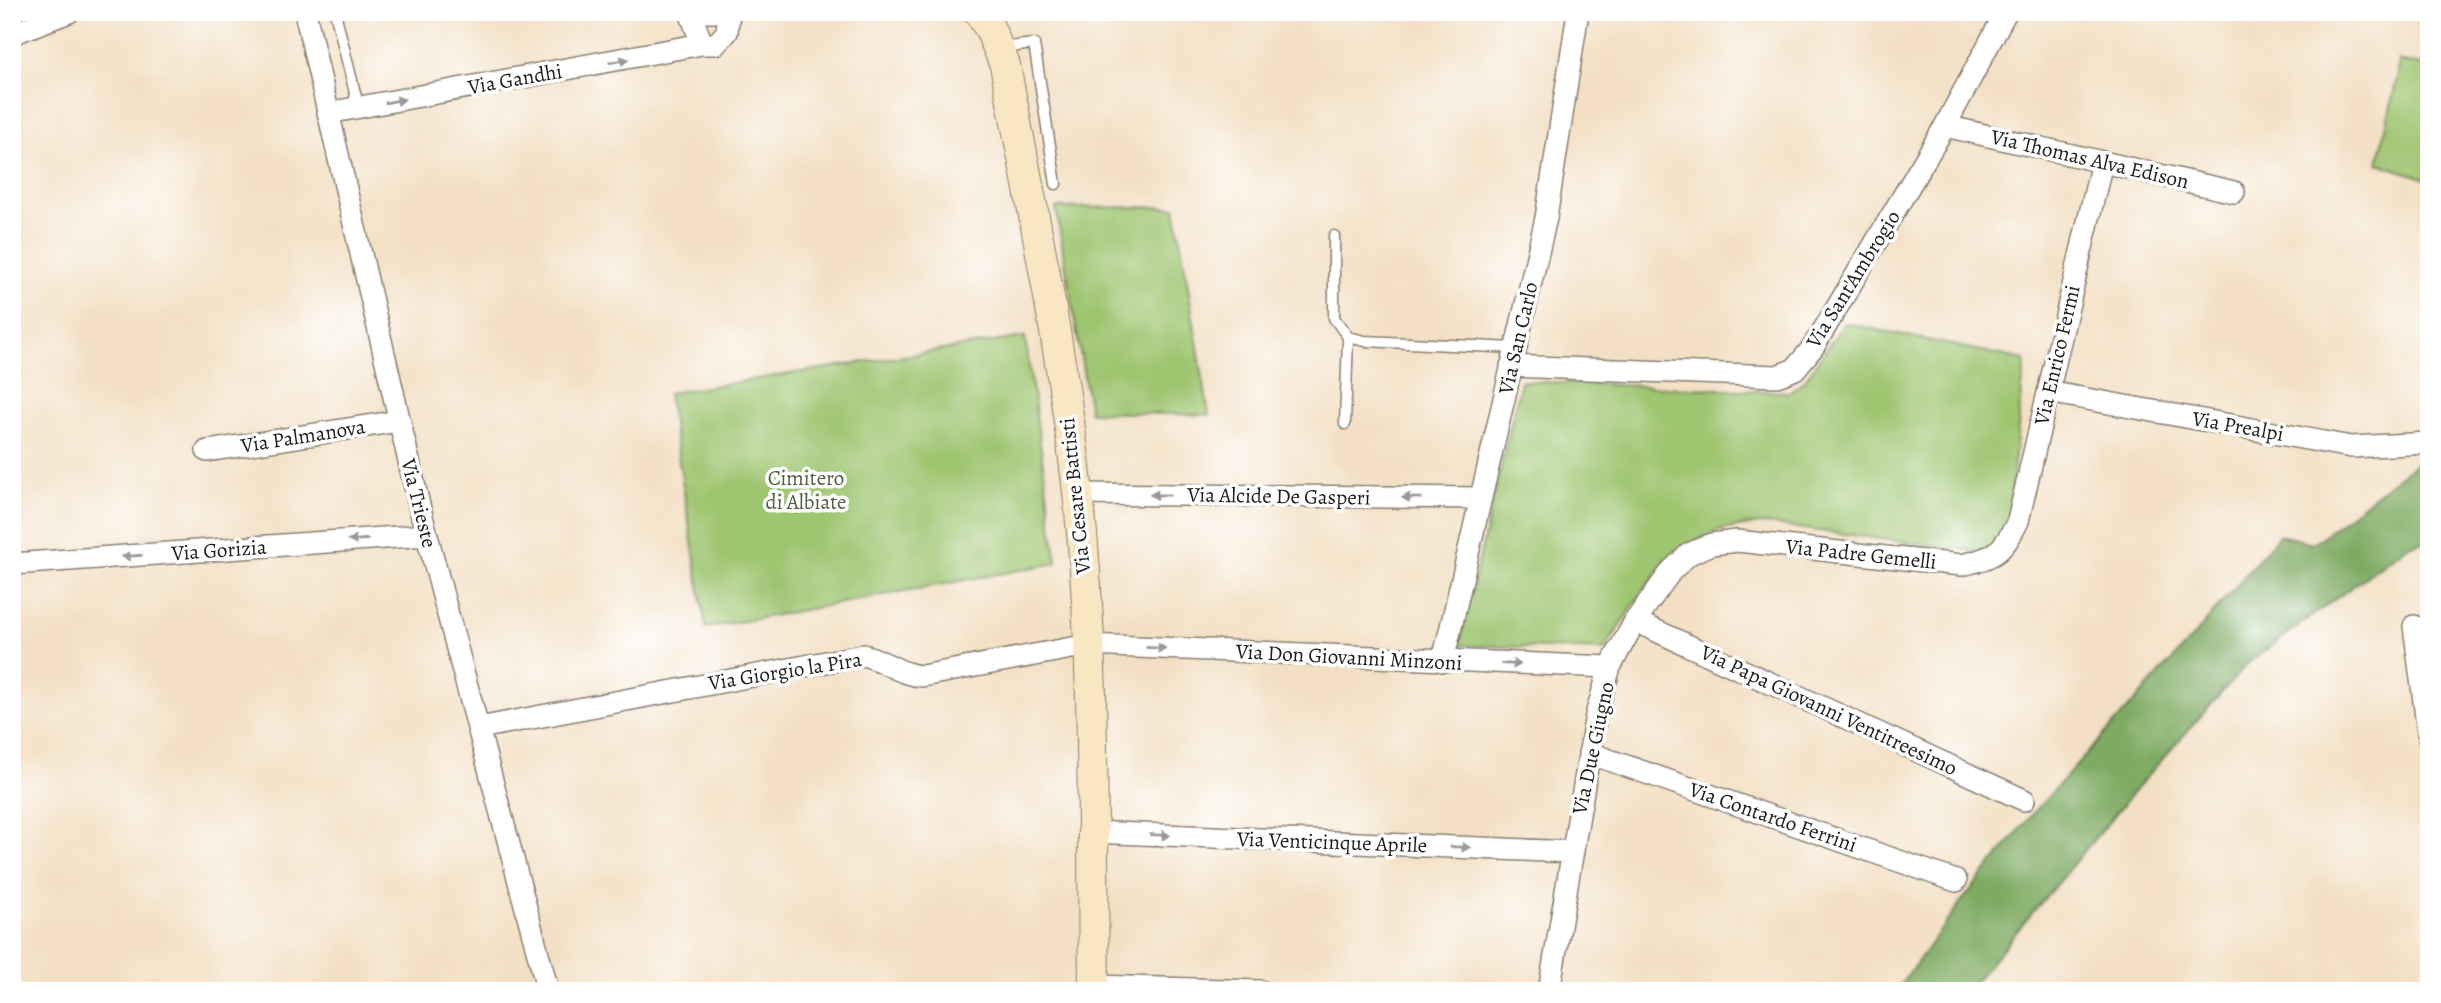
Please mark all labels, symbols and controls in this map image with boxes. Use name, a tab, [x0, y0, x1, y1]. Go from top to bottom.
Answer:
one-way arrow	[608, 55, 630, 66]
street label: Via Gandhi	[465, 57, 564, 101]
one-way arrow	[384, 95, 406, 106]
street label: Via Thomas Alva Edison	[1987, 122, 2192, 195]
street label: Via Sant'Ambrogio	[1799, 205, 1907, 354]
street label: Via San Carlo	[1491, 279, 1545, 398]
street label: Via Enrico Fermi	[2027, 282, 2087, 429]
street label: Via Prealpi	[2189, 404, 2286, 448]
street label: Via Palmanova	[238, 412, 367, 460]
street label: Via Cesare Battisti	[1053, 416, 1097, 577]
street label: Via Trieste	[394, 455, 444, 550]
park label: Cimitero di Albiate	[765, 464, 847, 516]
street label: Via Alcide De Gasperi	[1186, 480, 1371, 512]
one-way arrow	[1149, 489, 1171, 500]
one-way arrow	[1401, 492, 1423, 504]
street label: Via Padre Gemelli	[1783, 532, 1938, 576]
street label: Via Gorizia	[170, 533, 268, 567]
one-way arrow	[347, 535, 369, 546]
one-way arrow	[120, 551, 142, 562]
street label: Via Don Giovanni Minzoni	[1234, 637, 1463, 677]
street label: Via Papa Giovanni Ventitreesimo	[1695, 638, 1962, 782]
one-way arrow	[1145, 643, 1167, 654]
street label: Via Giorgio la Pira	[705, 645, 864, 697]
one-way arrow	[1500, 658, 1522, 669]
street label: Via Due Giugno	[1565, 679, 1621, 818]
street label: Via Contardo Ferrini	[1684, 775, 1861, 859]
street label: Via Venticinque Aprile	[1235, 825, 1428, 859]
one-way arrow	[1149, 829, 1171, 840]
one-way arrow	[1449, 842, 1471, 853]

